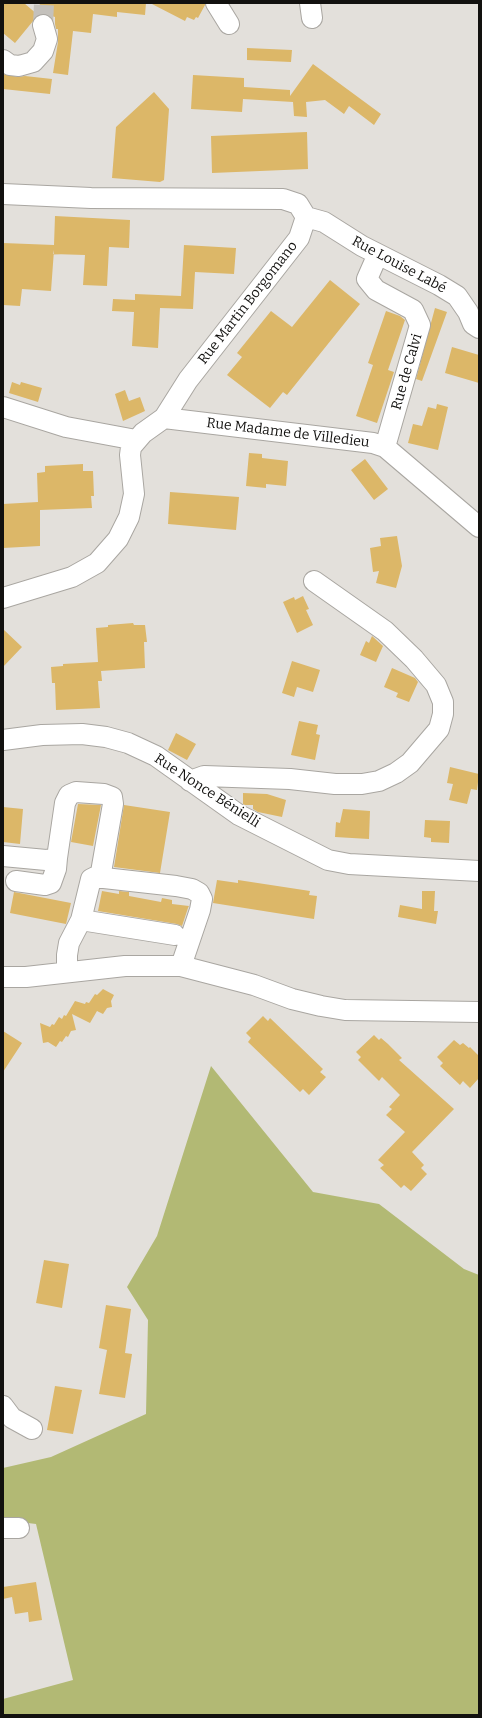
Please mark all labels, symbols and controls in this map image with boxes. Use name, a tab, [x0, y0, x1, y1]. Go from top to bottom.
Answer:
street label: Rue Louise Labé	[349, 233, 449, 297]
street label: Rue Martin Borgomano	[195, 238, 301, 368]
street label: Rue de Calvi	[388, 332, 426, 412]
street label: Rue Madame de Villedieu	[206, 415, 370, 451]
street label: Rue Nonce Bénielli	[151, 751, 263, 831]

